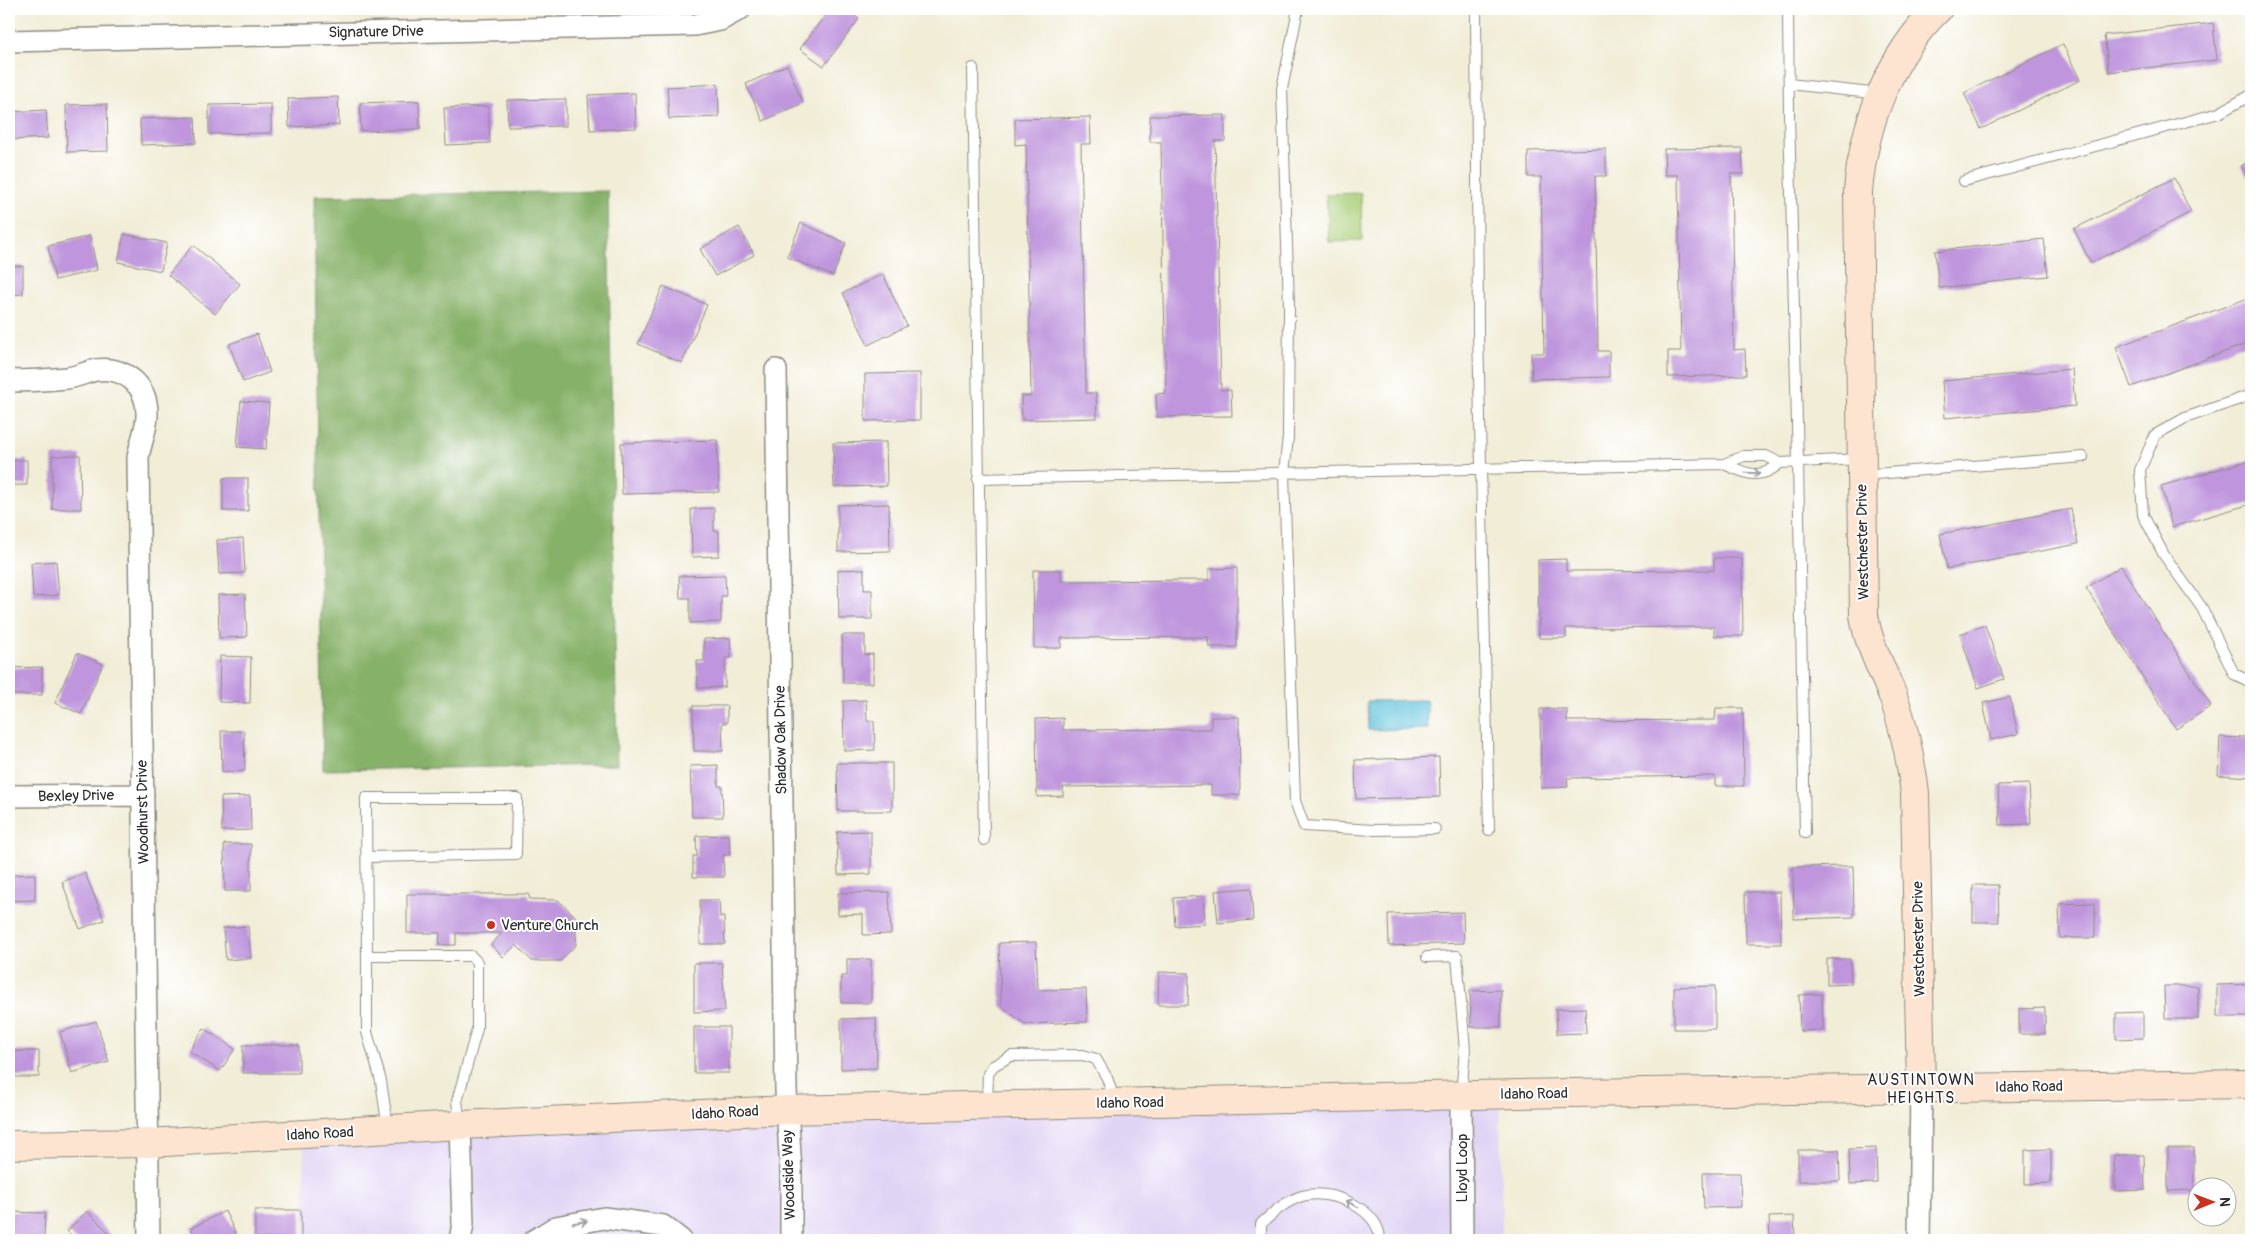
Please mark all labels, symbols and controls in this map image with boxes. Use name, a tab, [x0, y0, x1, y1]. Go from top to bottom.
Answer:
street label: Signature Drive	[328, 22, 424, 42]
one-way arrow	[1745, 469, 1761, 478]
street label: Westchester Drive	[1852, 483, 1874, 600]
street label: Shadow Oak Drive	[771, 685, 791, 795]
street label: Woodhurst Drive	[133, 759, 153, 864]
street label: Bexley Drive	[38, 786, 115, 806]
street label: Westchester Drive	[1908, 880, 1930, 997]
place label: Venture Church	[501, 916, 599, 935]
marker: Venture Church	[485, 919, 497, 931]
district label: AUSTINTOWN HEIGHTS	[1867, 1070, 1975, 1108]
street label: Idaho Road	[1995, 1077, 2063, 1097]
street label: Idaho Road	[1500, 1084, 1568, 1104]
street label: Idaho Road	[1096, 1093, 1164, 1113]
street label: Idaho Road	[691, 1102, 759, 1124]
street label: Idaho Road	[286, 1123, 354, 1145]
street label: Woodside Way	[778, 1129, 800, 1220]
street label: Lloyd Loop	[1453, 1134, 1472, 1202]
north arrow	[2188, 1176, 2238, 1226]
text: N	[2216, 1197, 2233, 1207]
one-way arrow	[1344, 1199, 1359, 1209]
one-way arrow	[571, 1217, 587, 1227]

